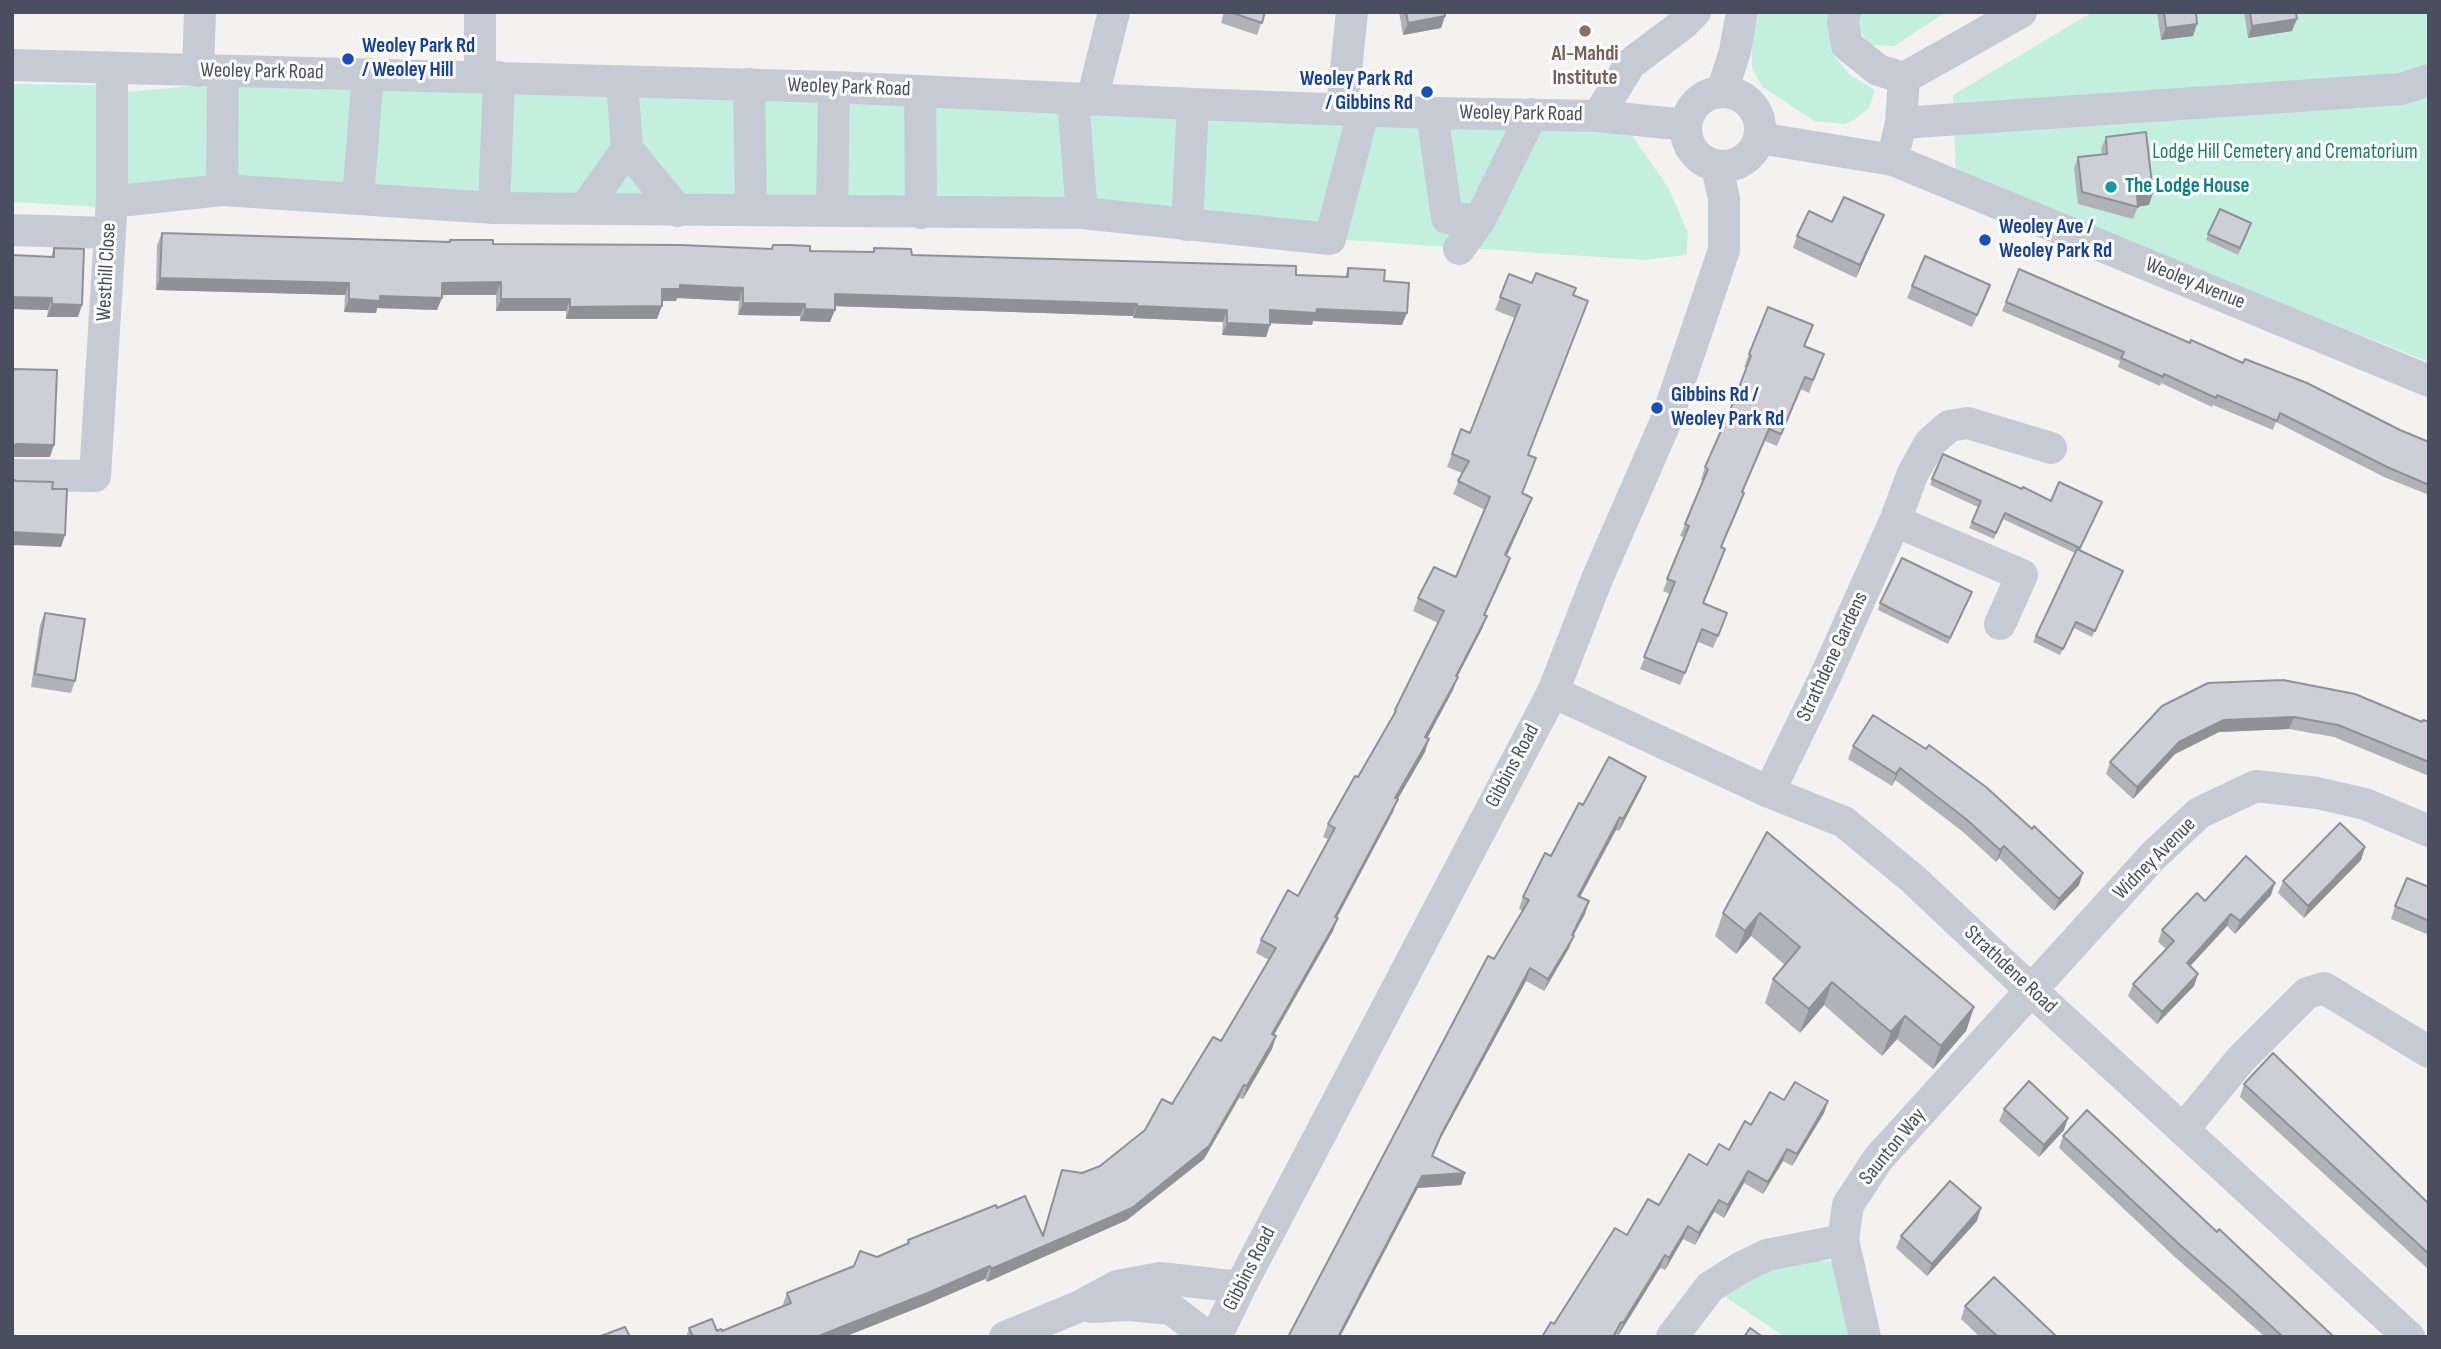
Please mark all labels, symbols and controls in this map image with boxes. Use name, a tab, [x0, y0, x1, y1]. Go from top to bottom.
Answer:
marker: Al-Mahdi Institute	[1577, 23, 1593, 39]
place label: Weoley Park Rd / Weoley Hill	[362, 34, 475, 84]
place label: Al-Mahdi Institute	[1551, 42, 1619, 92]
marker: Weoley Park Rd / Weoley Hill	[340, 51, 356, 67]
street label: Weoley Park Road	[200, 58, 324, 86]
place label: Weoley Park Rd / Gibbins Rd	[1300, 67, 1413, 117]
street label: Weoley Park Road	[787, 73, 911, 103]
marker: Weoley Park Rd / Gibbins Rd	[1419, 84, 1435, 100]
street label: Weoley Park Road	[1459, 100, 1583, 128]
park label: Lodge Hill Cemetery and Crematorium	[2152, 140, 2418, 166]
place label: The Lodge House	[2125, 174, 2250, 200]
marker: The Lodge House	[2103, 179, 2119, 195]
place label: Weoley Ave / Weoley Park Rd	[1999, 215, 2112, 265]
street label: Westhill Close	[92, 222, 122, 322]
marker: Weoley Ave / Weoley Park Rd	[1977, 232, 1993, 248]
street label: Weoley Avenue	[2141, 253, 2249, 315]
place label: Gibbins Rd / Weoley Park Rd	[1671, 383, 1784, 433]
marker: Gibbins Rd / Weoley Park Rd	[1649, 400, 1665, 416]
street label: Strathdene Gardens	[1792, 588, 1874, 726]
street label: Gibbins Road	[1481, 720, 1545, 812]
street label: Widney Avenue	[2108, 812, 2202, 906]
street label: Strathdene Road	[1958, 921, 2062, 1019]
street label: Saunton Way	[1854, 1104, 1932, 1190]
street label: Gibbins Road	[1218, 1223, 1282, 1315]

